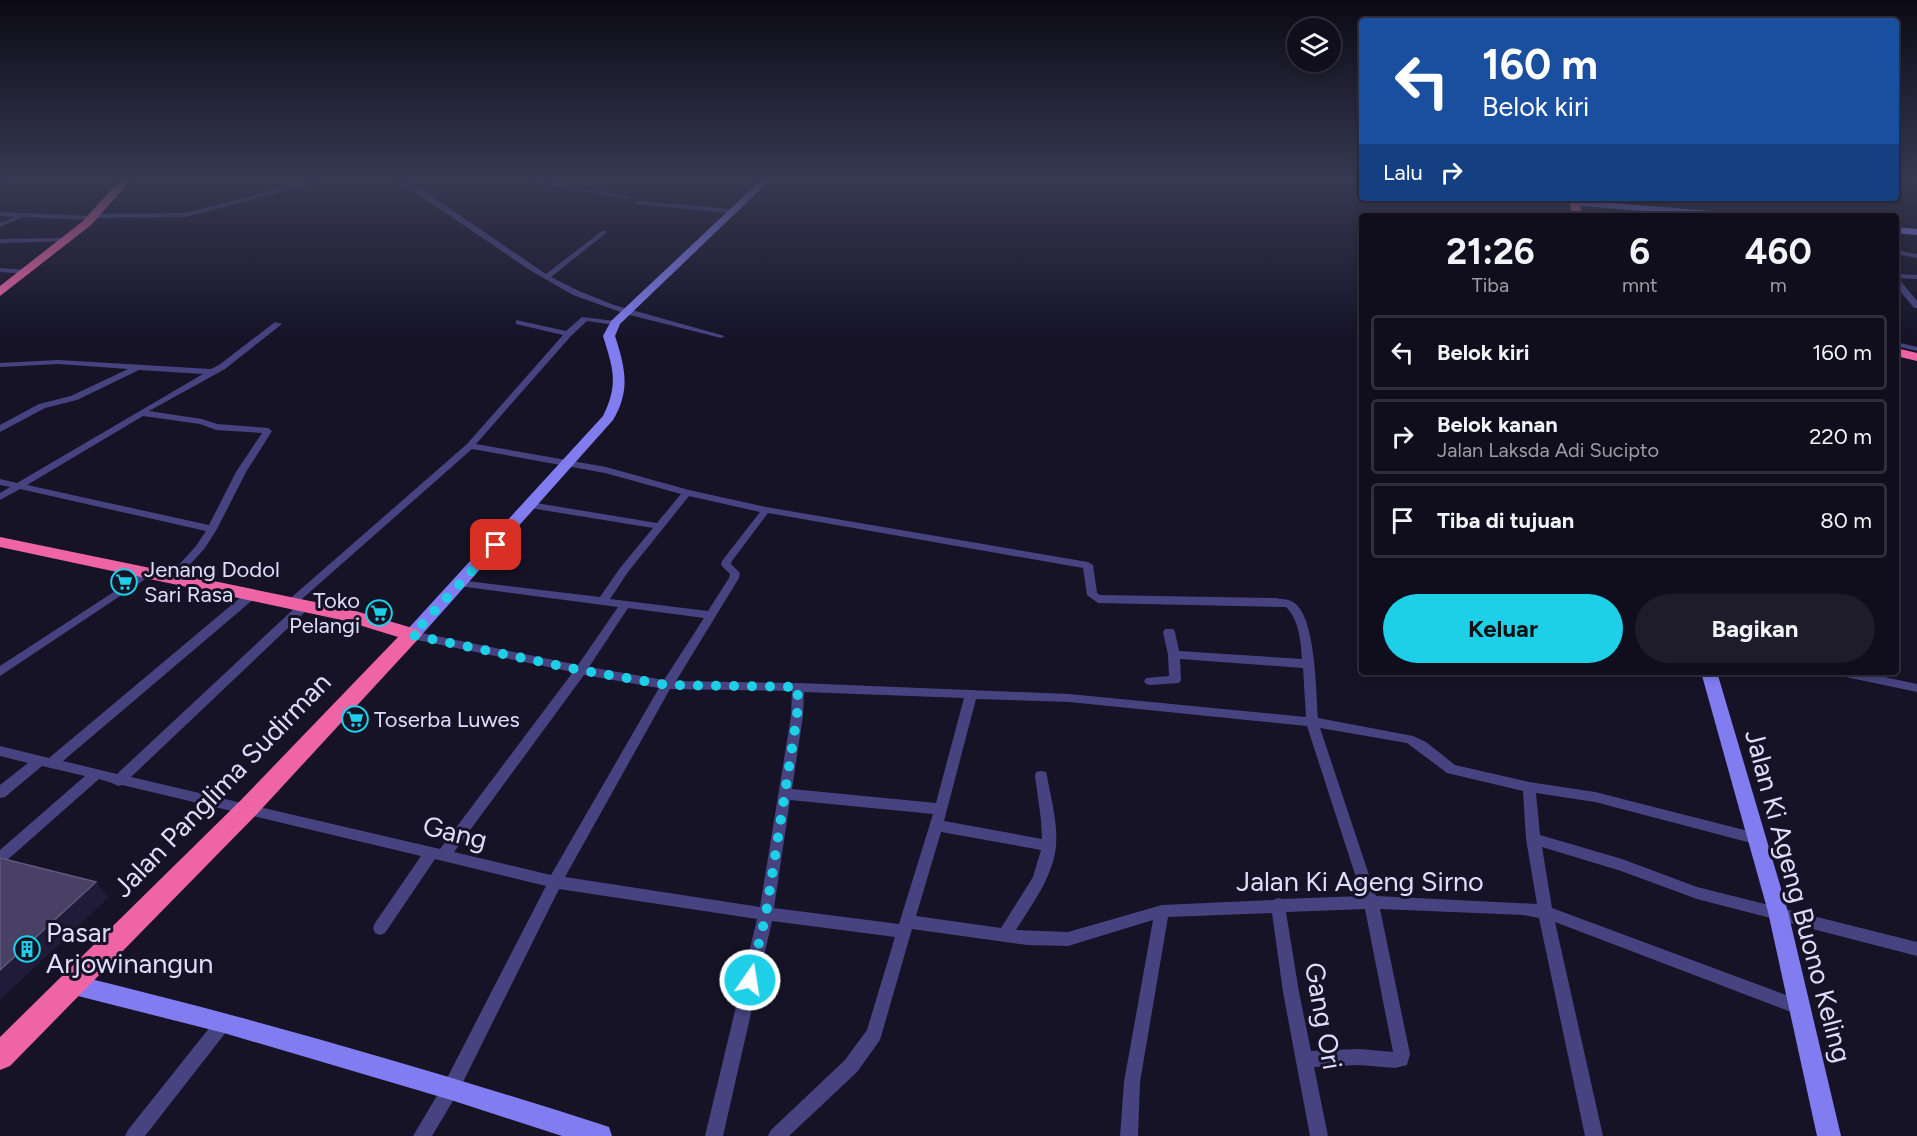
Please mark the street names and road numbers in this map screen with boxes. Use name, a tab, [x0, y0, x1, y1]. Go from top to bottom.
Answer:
street label: Jalan Panglima Sudirman	[106, 665, 338, 904]
street label: Jalan Ki Ageng Buono Keling	[1738, 726, 1859, 1066]
street label: Gang	[419, 809, 491, 856]
street label: Jalan Ki Ageng Sirno	[1236, 865, 1484, 898]
street label: Gang Ori	[1298, 960, 1349, 1072]

